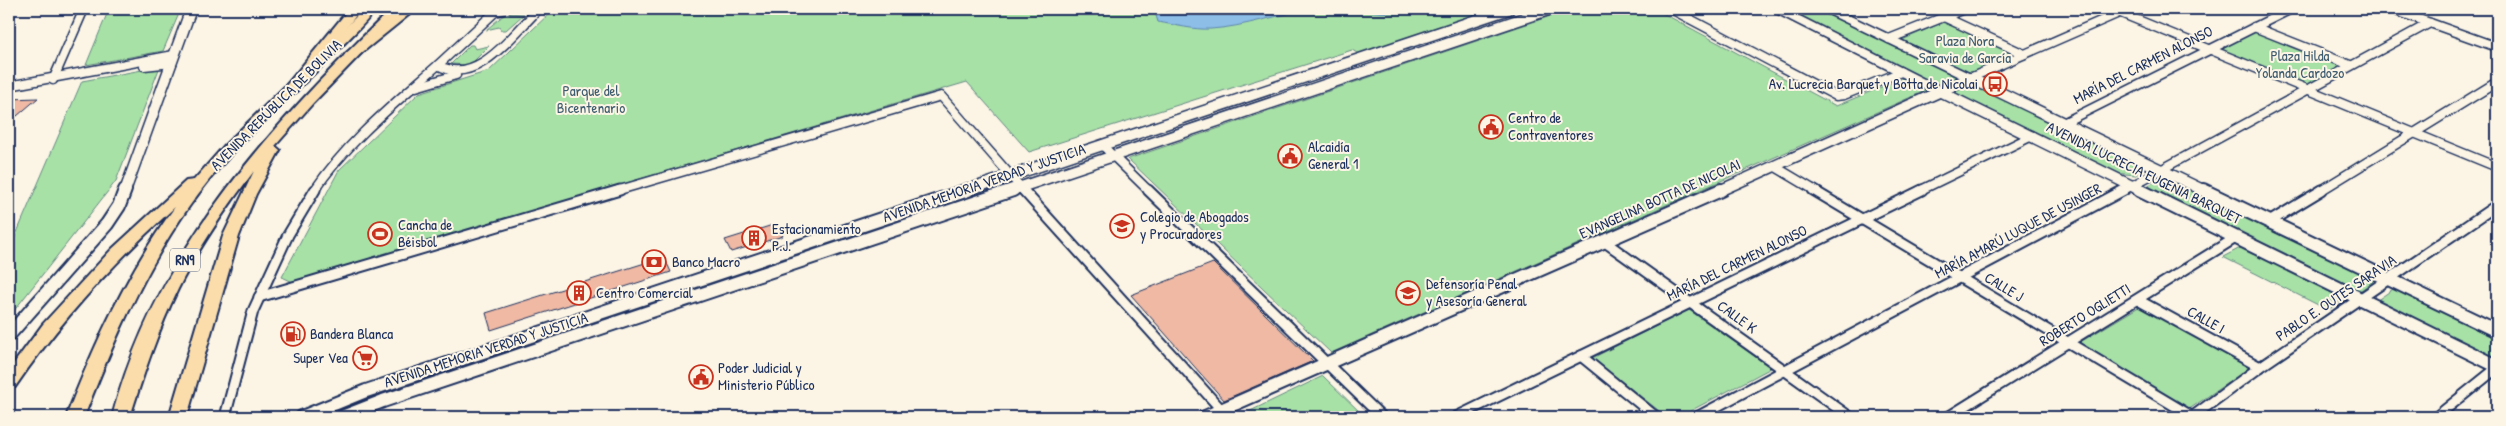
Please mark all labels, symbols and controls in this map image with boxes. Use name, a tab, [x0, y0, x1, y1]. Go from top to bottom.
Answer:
street label: MARÍA DEL CARMEN ALONSO	[2069, 20, 2216, 109]
park label: Plaza Nora Saravia de García	[1919, 30, 2011, 68]
street label: AVENIDA REPÚBLICA DE BOLIVIA	[205, 34, 346, 175]
park label: Plaza Hilda Yolanda Cardozo	[2256, 45, 2344, 83]
bus stop icon: Av. Lucrecia Barquet y Botta de Nicolai	[1982, 71, 2008, 97]
place label: Av. Lucrecia Barquet y Botta de Nicolai	[1769, 73, 1978, 94]
park label: Parque del Bicentenario	[557, 80, 625, 118]
place label: Centro de Contraventores	[1508, 107, 1594, 145]
public building icon: Centro de Contraventores	[1478, 114, 1504, 140]
street label: AVENIDA LUCRECIA EUGENIA BARQUET	[2043, 116, 2246, 229]
place label: Alcaidía General 1	[1308, 136, 1358, 174]
street label: AVENIDA MEMORIA VERDAD Y JUSTICIA	[880, 138, 1089, 227]
public building icon: Alcaidía General 1	[1277, 143, 1303, 169]
street label: EVANGELINA BOTTA DE NICOLAI	[1576, 153, 1744, 244]
street label: MARÍA AMARÚ LUQUE DE USINGER	[1931, 178, 2105, 283]
place label: Colegio de Abogados y Procuradores	[1140, 206, 1249, 244]
school or university icon: Colegio de Abogados y Procuradores	[1109, 213, 1135, 239]
place label: Cancha de Béisbol	[398, 214, 452, 252]
place label: Estacionamiento P.J.	[772, 218, 861, 256]
street label: MARÍA DEL CARMEN ALONSO	[1663, 219, 1811, 306]
sports icon: Cancha de Béisbol	[367, 221, 393, 247]
building icon: Estacionamiento P.J.	[741, 225, 767, 251]
road number: RN9	[170, 248, 200, 272]
bank icon: Banco Macro	[641, 249, 667, 275]
street label: PABLO E. OUTES SARAVIA	[2271, 249, 2401, 346]
place label: Banco Macro	[672, 251, 740, 272]
street label: CALLE J	[1981, 267, 2028, 307]
place label: Defensoría Penal y Asesoría General	[1426, 273, 1527, 311]
street label: ROBERTO OGLIETTI	[2035, 278, 2134, 351]
building icon: Centro Comercial	[566, 280, 592, 306]
school or university icon: Defensoría Penal y Asesoría General	[1395, 280, 1421, 306]
place label: Centro Comercial	[596, 282, 693, 303]
street label: CALLE K	[1713, 295, 1762, 338]
street label: CALLE I	[2184, 301, 2229, 339]
street label: AVENIDA MEMORIA VERDAD Y JUSTICIA	[381, 306, 591, 392]
fuel station icon: Bandera Blanca	[280, 321, 306, 347]
place label: Bandera Blanca	[310, 323, 393, 344]
supermarket icon: Super Vea	[352, 345, 378, 371]
place label: Super Vea	[293, 347, 348, 368]
place label: Poder Judicial y Ministerio Público	[718, 357, 815, 395]
public building icon: Poder Judicial y Ministerio Público	[688, 364, 714, 390]

